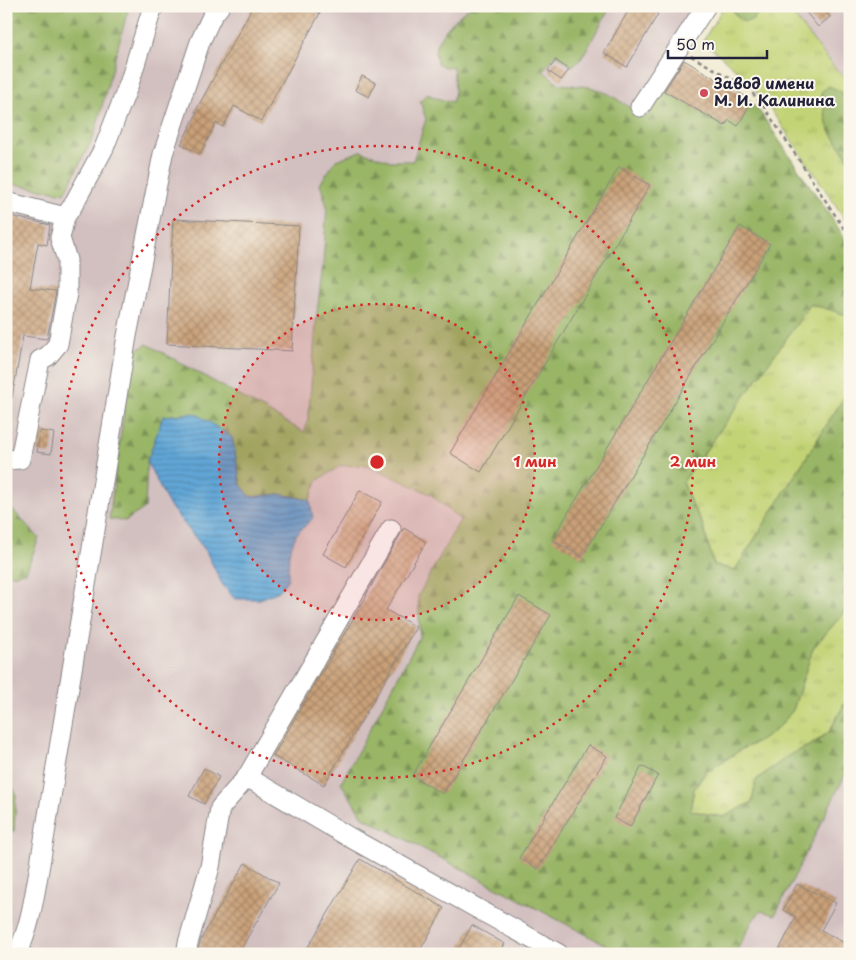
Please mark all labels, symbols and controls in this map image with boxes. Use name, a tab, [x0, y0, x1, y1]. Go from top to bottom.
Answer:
scale bar	[668, 28, 767, 60]
text: 50 m	[676, 32, 715, 55]
place label: Завод имени М. И. Калинина	[713, 71, 836, 111]
marker: Завод имени М. И. Калинина	[698, 87, 710, 99]
text: 1 мин	[513, 449, 557, 472]
text: 2 мин	[670, 449, 717, 472]
centre of rings	[368, 453, 386, 471]

